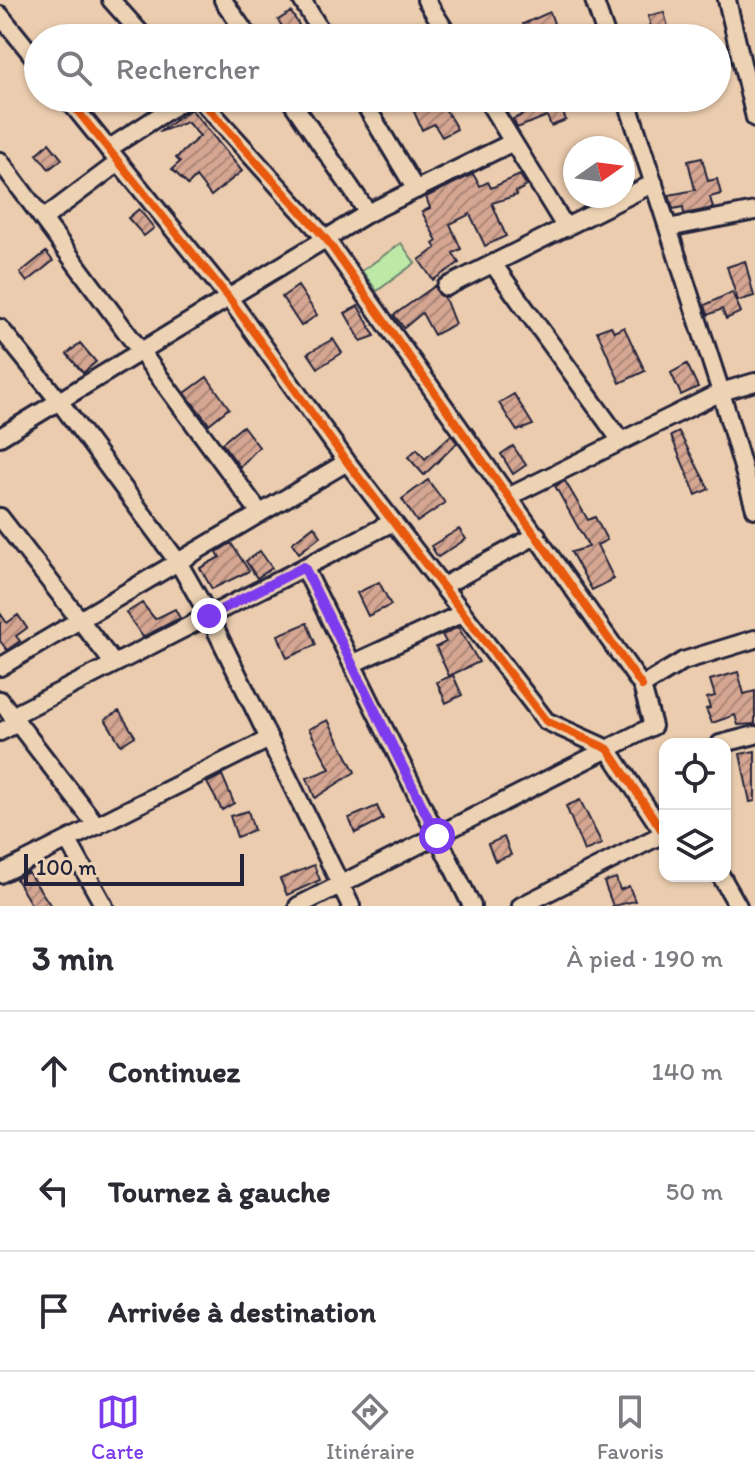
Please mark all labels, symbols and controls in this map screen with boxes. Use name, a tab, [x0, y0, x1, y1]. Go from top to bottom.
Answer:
search box	[24, 24, 731, 112]
icon: search	[52, 46, 96, 90]
text: Rechercher	[116, 50, 260, 87]
north arrow	[563, 136, 635, 208]
route end	[191, 598, 227, 634]
map controls	[659, 738, 731, 882]
button: locate	[659, 738, 731, 810]
button: layers	[659, 810, 731, 882]
route start	[419, 818, 455, 854]
scale bar	[24, 850, 244, 886]
text: 100 m	[36, 854, 97, 881]
text: 3 min	[32, 938, 114, 979]
text: À pied · 190 m	[567, 942, 723, 974]
icon: ahead	[32, 1049, 76, 1093]
text: Continuez	[108, 1053, 240, 1090]
text: 140 m	[652, 1055, 723, 1087]
icon: left	[32, 1169, 76, 1213]
text: Tournez à gauche	[108, 1173, 330, 1210]
text: 50 m	[666, 1175, 723, 1207]
icon: arrive	[32, 1289, 76, 1333]
text: Arrivée à destination	[108, 1293, 376, 1330]
tab: Carte	[91, 1390, 144, 1465]
tab: Itinéraire	[326, 1390, 415, 1465]
tab: Favoris	[597, 1390, 664, 1465]

